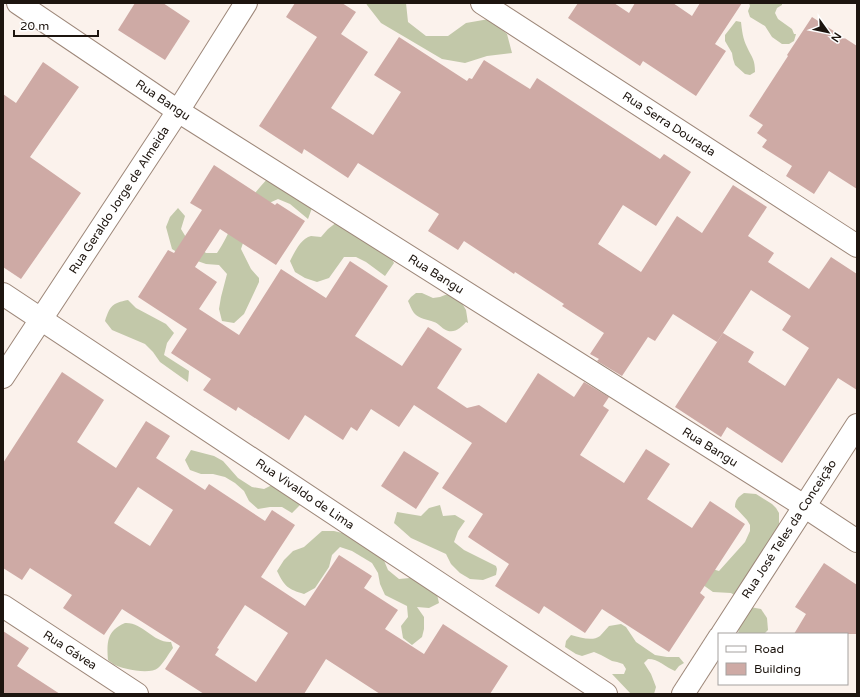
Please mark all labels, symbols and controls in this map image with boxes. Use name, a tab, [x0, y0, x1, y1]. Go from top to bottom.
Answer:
scale bar	[14, 12, 98, 38]
north arrow	[808, 12, 848, 52]
text: 20 m	[20, 19, 49, 33]
text: N	[828, 30, 844, 44]
street label: Rua Bangu	[133, 77, 193, 123]
street label: Rua Serra Dourada	[620, 89, 718, 159]
street label: Rua Geraldo Jorge de Almeida	[66, 124, 172, 276]
street label: Rua Bangu	[406, 251, 466, 297]
street label: Rua Bangu	[680, 424, 740, 470]
street label: Rua Vivaldo de Lima	[253, 456, 357, 532]
street label: Rua José Teles da Conceição	[739, 457, 839, 601]
street label: Rua Gávea	[41, 627, 99, 673]
legend	[718, 633, 848, 685]
text: Road	[754, 642, 784, 656]
text: Building	[754, 662, 801, 676]

